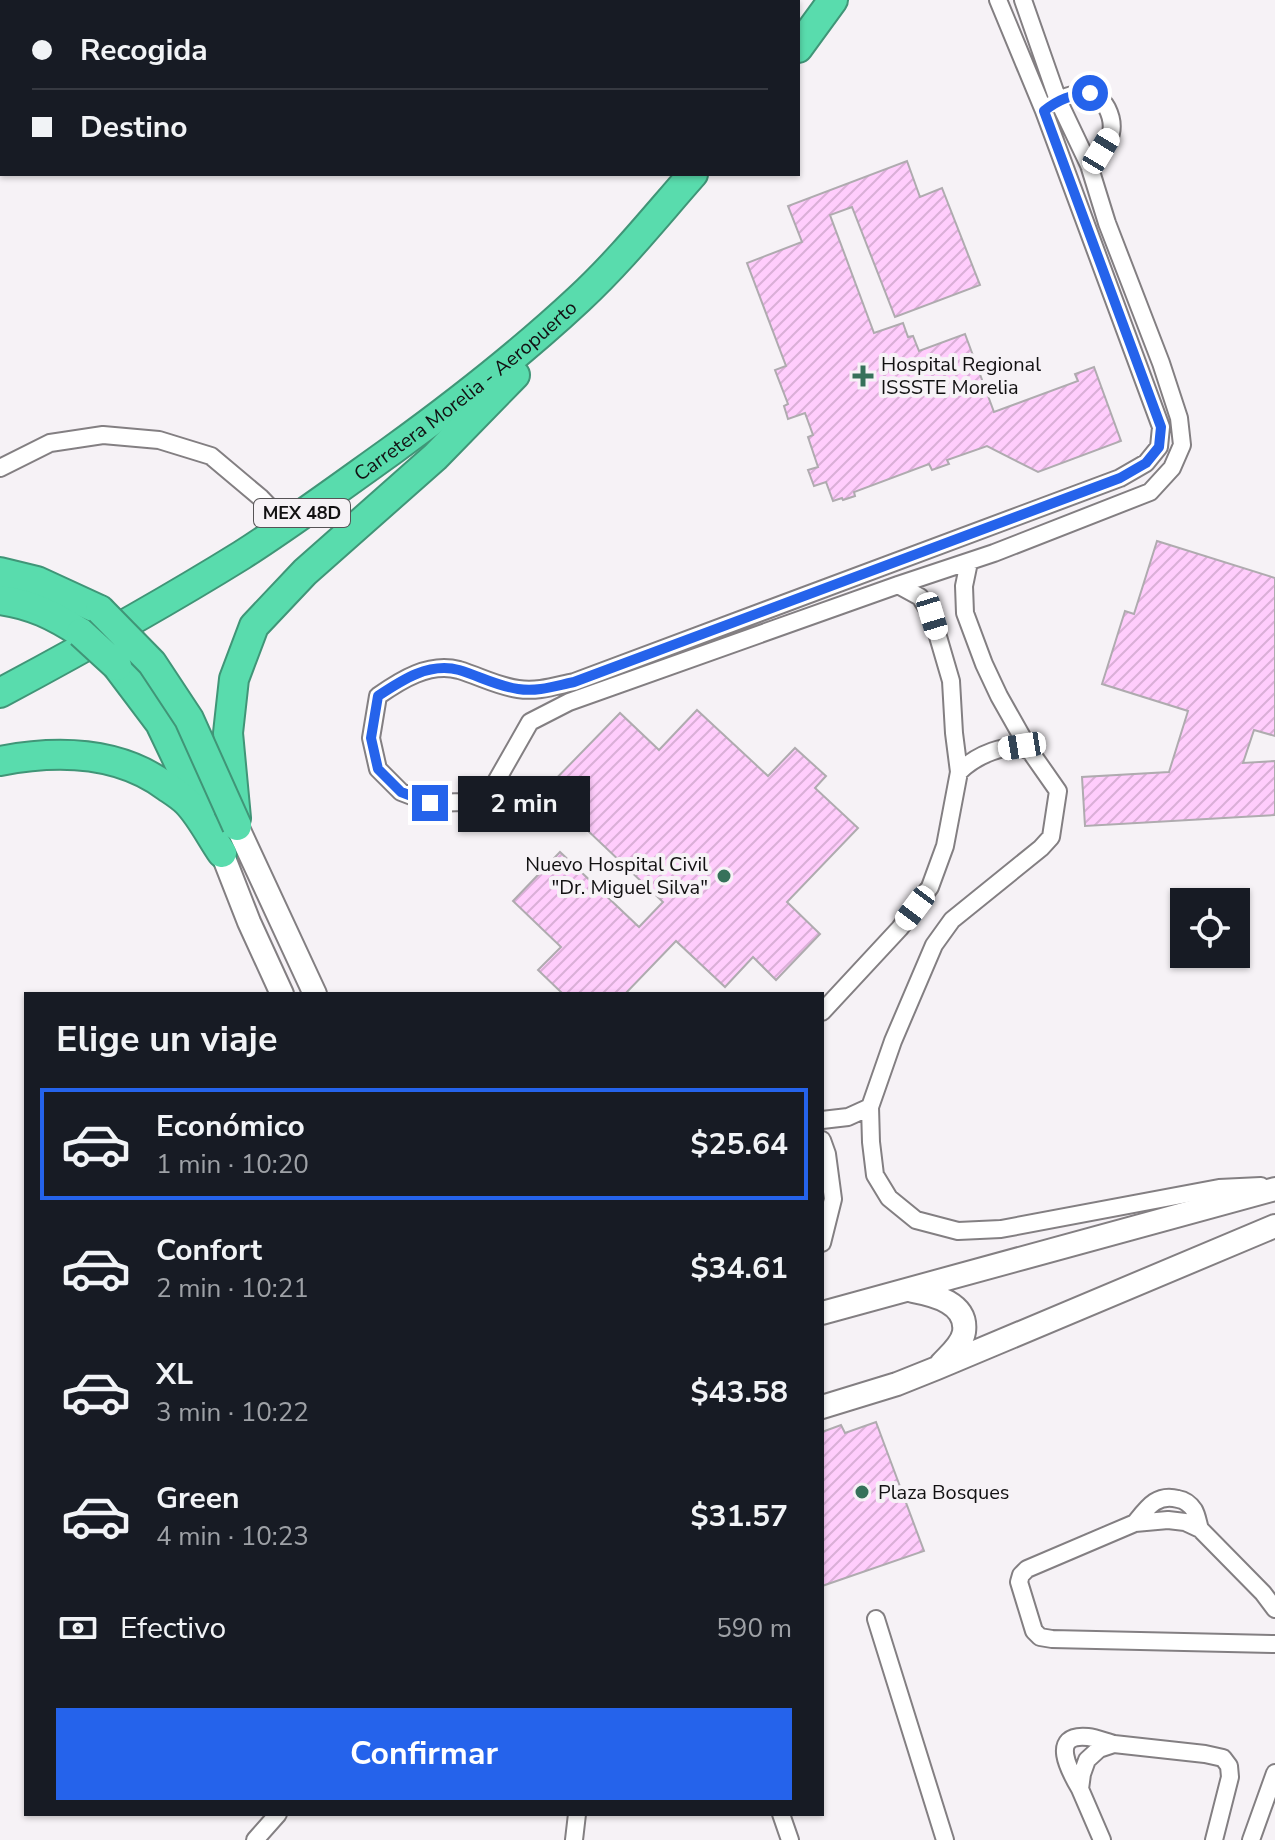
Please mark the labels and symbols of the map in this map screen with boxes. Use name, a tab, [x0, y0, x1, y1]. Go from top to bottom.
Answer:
route start	[1072, 75, 1108, 111]
car	[1078, 124, 1124, 178]
street label: Carretera Morelia - Aeropuerto	[348, 294, 583, 487]
place label: Hospital Regional ISSSTE Morelia	[881, 351, 1041, 401]
marker: Hospital Regional ISSSTE Morelia	[852, 365, 874, 387]
road number: MEX 48D	[254, 499, 350, 527]
car	[914, 590, 950, 642]
car	[996, 730, 1048, 762]
callout: 2 min	[458, 775, 590, 831]
route end	[412, 785, 448, 821]
place label: Nuevo Hospital Civil "Dr. Miguel Silva"	[525, 851, 708, 901]
marker: Nuevo Hospital Civil "Dr. Miguel Silva"	[715, 867, 733, 885]
car	[891, 882, 939, 934]
place label: Plaza Bosques	[878, 1479, 1009, 1506]
marker: Plaza Bosques	[853, 1483, 871, 1501]

